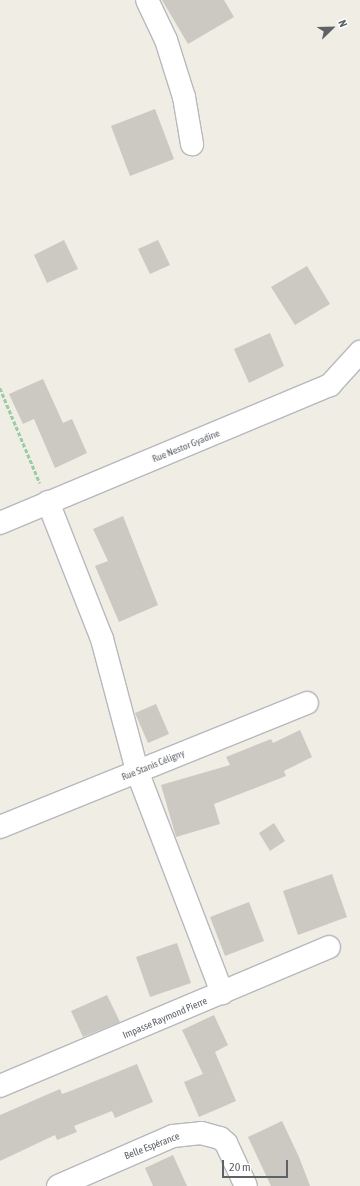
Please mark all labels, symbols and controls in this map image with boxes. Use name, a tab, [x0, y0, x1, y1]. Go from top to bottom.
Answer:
north arrow	[312, 8, 352, 48]
text: N	[336, 18, 350, 29]
street label: Rue Nestor Gyadine	[150, 427, 222, 465]
street label: Rue Stanis Céligny	[120, 747, 186, 783]
street label: Impasse Raymond Pierre	[121, 995, 209, 1041]
street label: Belle Espérance	[123, 1130, 181, 1162]
scale bar	[224, 1152, 290, 1178]
text: 20 m	[229, 1160, 251, 1174]

